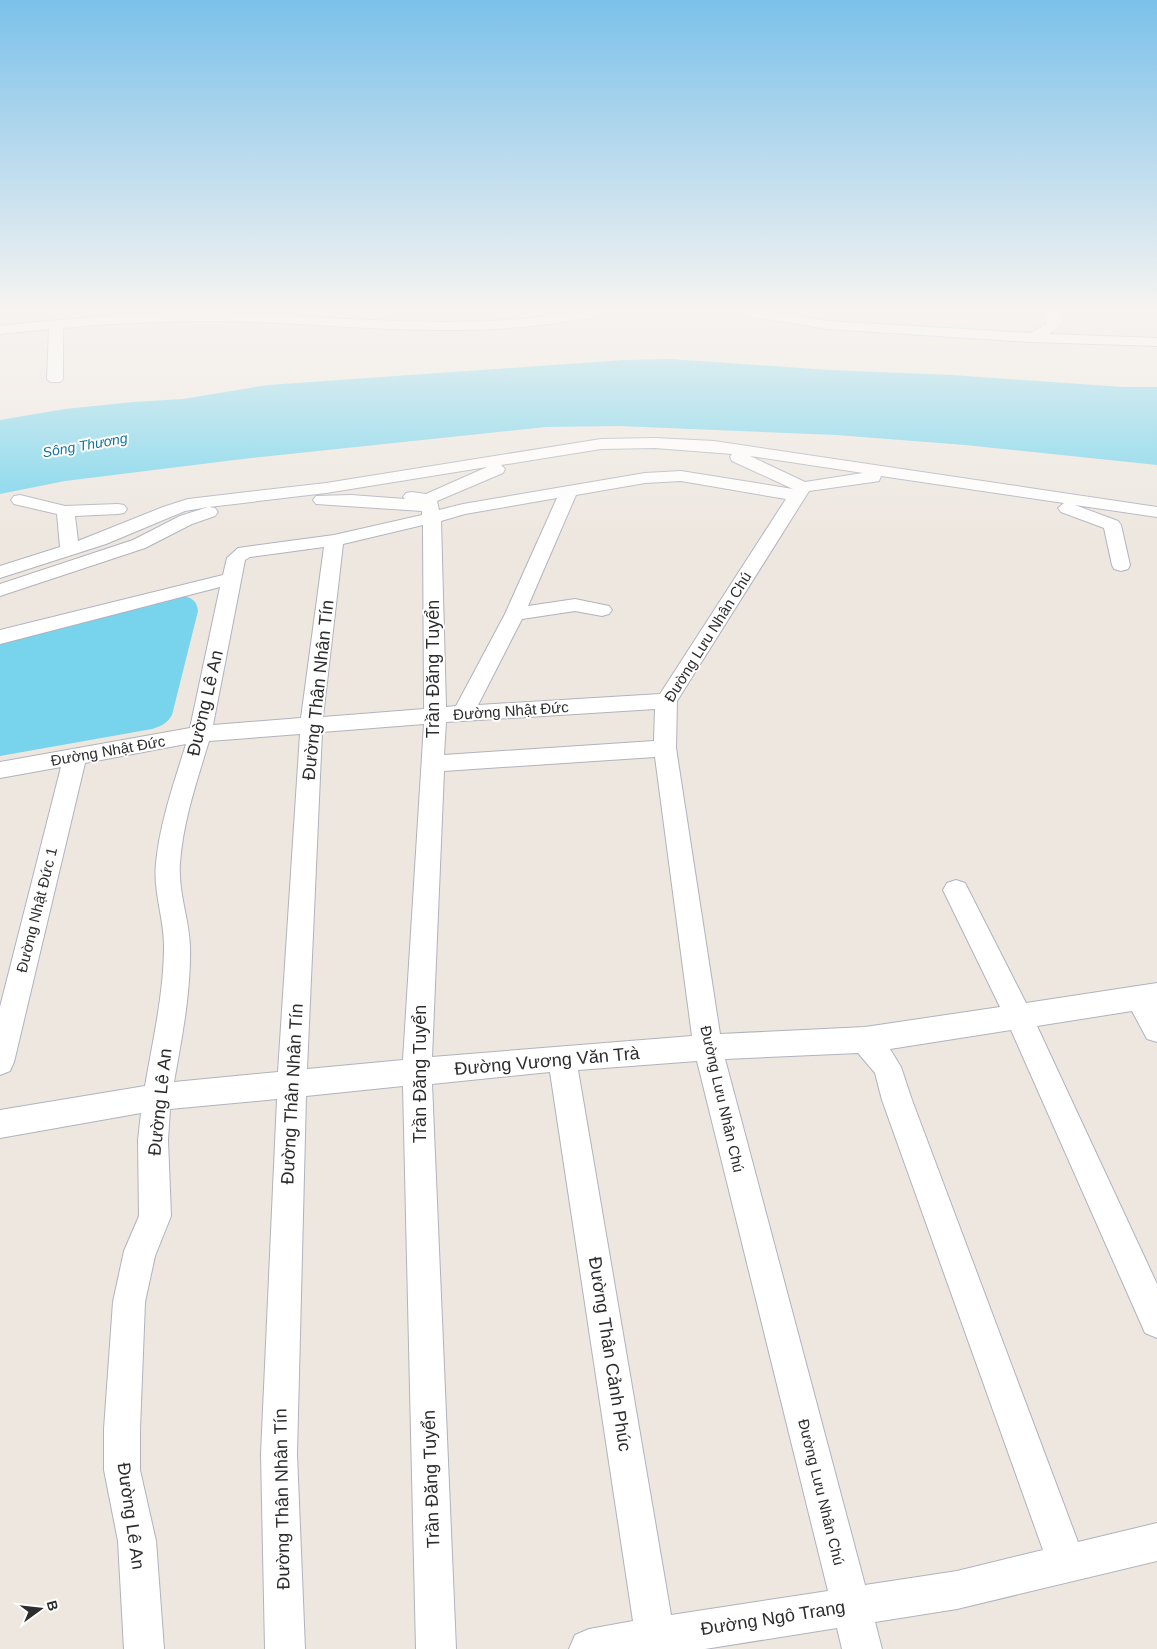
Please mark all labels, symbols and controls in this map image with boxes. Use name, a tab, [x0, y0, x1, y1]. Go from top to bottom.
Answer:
water label: Sông Thương	[41, 430, 129, 460]
street label: Đường Lưu Nhân Chú	[661, 569, 755, 705]
street label: Đường Thân Nhân Tín	[299, 599, 337, 781]
street label: Trần Đăng Tuyển	[423, 600, 443, 738]
street label: Đường Lê An	[183, 648, 227, 758]
street label: Đường Nhật Đức	[453, 698, 570, 723]
street label: Đường Nhật Đức	[49, 732, 167, 769]
street label: Đường Nhật Đức 1	[13, 846, 60, 974]
street label: Đường Thân Nhân Tín	[277, 1003, 307, 1185]
street label: Trần Đăng Tuyển	[410, 1005, 430, 1143]
street label: Đường Lưu Nhân Chú	[697, 1024, 748, 1174]
street label: Đường Vương Văn Trà	[454, 1043, 641, 1079]
street label: Đường Lê An	[144, 1047, 176, 1157]
street label: Đường Thân Cảnh Phúc	[585, 1255, 635, 1453]
street label: Đường Thân Nhân Tín	[270, 1408, 294, 1590]
street label: Trần Đăng Tuyển	[419, 1409, 443, 1549]
street label: Đường Lưu Nhân Chú	[795, 1417, 848, 1567]
street label: Đường Lê An	[114, 1461, 148, 1571]
north arrow	[15, 1584, 65, 1634]
street label: Đường Ngô Trang	[699, 1597, 847, 1639]
text: B	[44, 1599, 62, 1613]

